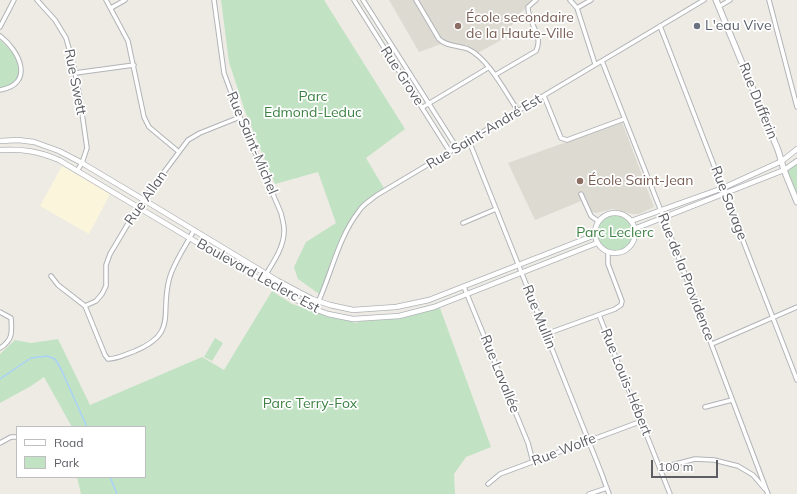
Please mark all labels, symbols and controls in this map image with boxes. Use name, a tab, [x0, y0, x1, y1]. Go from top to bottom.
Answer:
place label: École secondaire de la Haute-Ville	[466, 10, 574, 42]
place label: L'eau Vive	[705, 18, 772, 34]
marker: École secondaire de la Haute-Ville	[453, 21, 463, 31]
marker: L'eau Vive	[692, 21, 702, 31]
street label: Rue Grove	[377, 43, 427, 109]
street label: Rue Swett	[60, 48, 90, 116]
street label: Rue Dufferin	[735, 60, 781, 142]
street label: Rue Saint-Michel	[223, 89, 281, 197]
park label: Parc Edmond-Leduc	[264, 89, 362, 122]
street label: Rue Saint-André Est	[423, 91, 545, 173]
street label: Rue Savage	[707, 164, 751, 242]
street label: Rue Allan	[121, 168, 171, 228]
place label: École Saint-Jean	[588, 173, 693, 189]
marker: École Saint-Jean	[575, 176, 585, 186]
street label: Rue de la Providence	[654, 211, 718, 343]
park label: Parc Leclerc	[576, 225, 654, 241]
street label: Boulevard Leclerc Est	[194, 235, 322, 317]
street label: Rue Mullin	[519, 283, 559, 351]
street label: Rue Louis-Hébert	[597, 326, 655, 438]
street label: Rue Lavallée	[477, 333, 523, 415]
park label: Parc Terry-Fox	[263, 396, 357, 412]
legend	[16, 426, 146, 478]
street label: Rue Wolfe	[530, 430, 598, 470]
text: Road	[54, 435, 83, 450]
scale bar	[653, 452, 720, 478]
text: Park	[54, 455, 79, 470]
text: 100 m	[658, 459, 693, 474]

